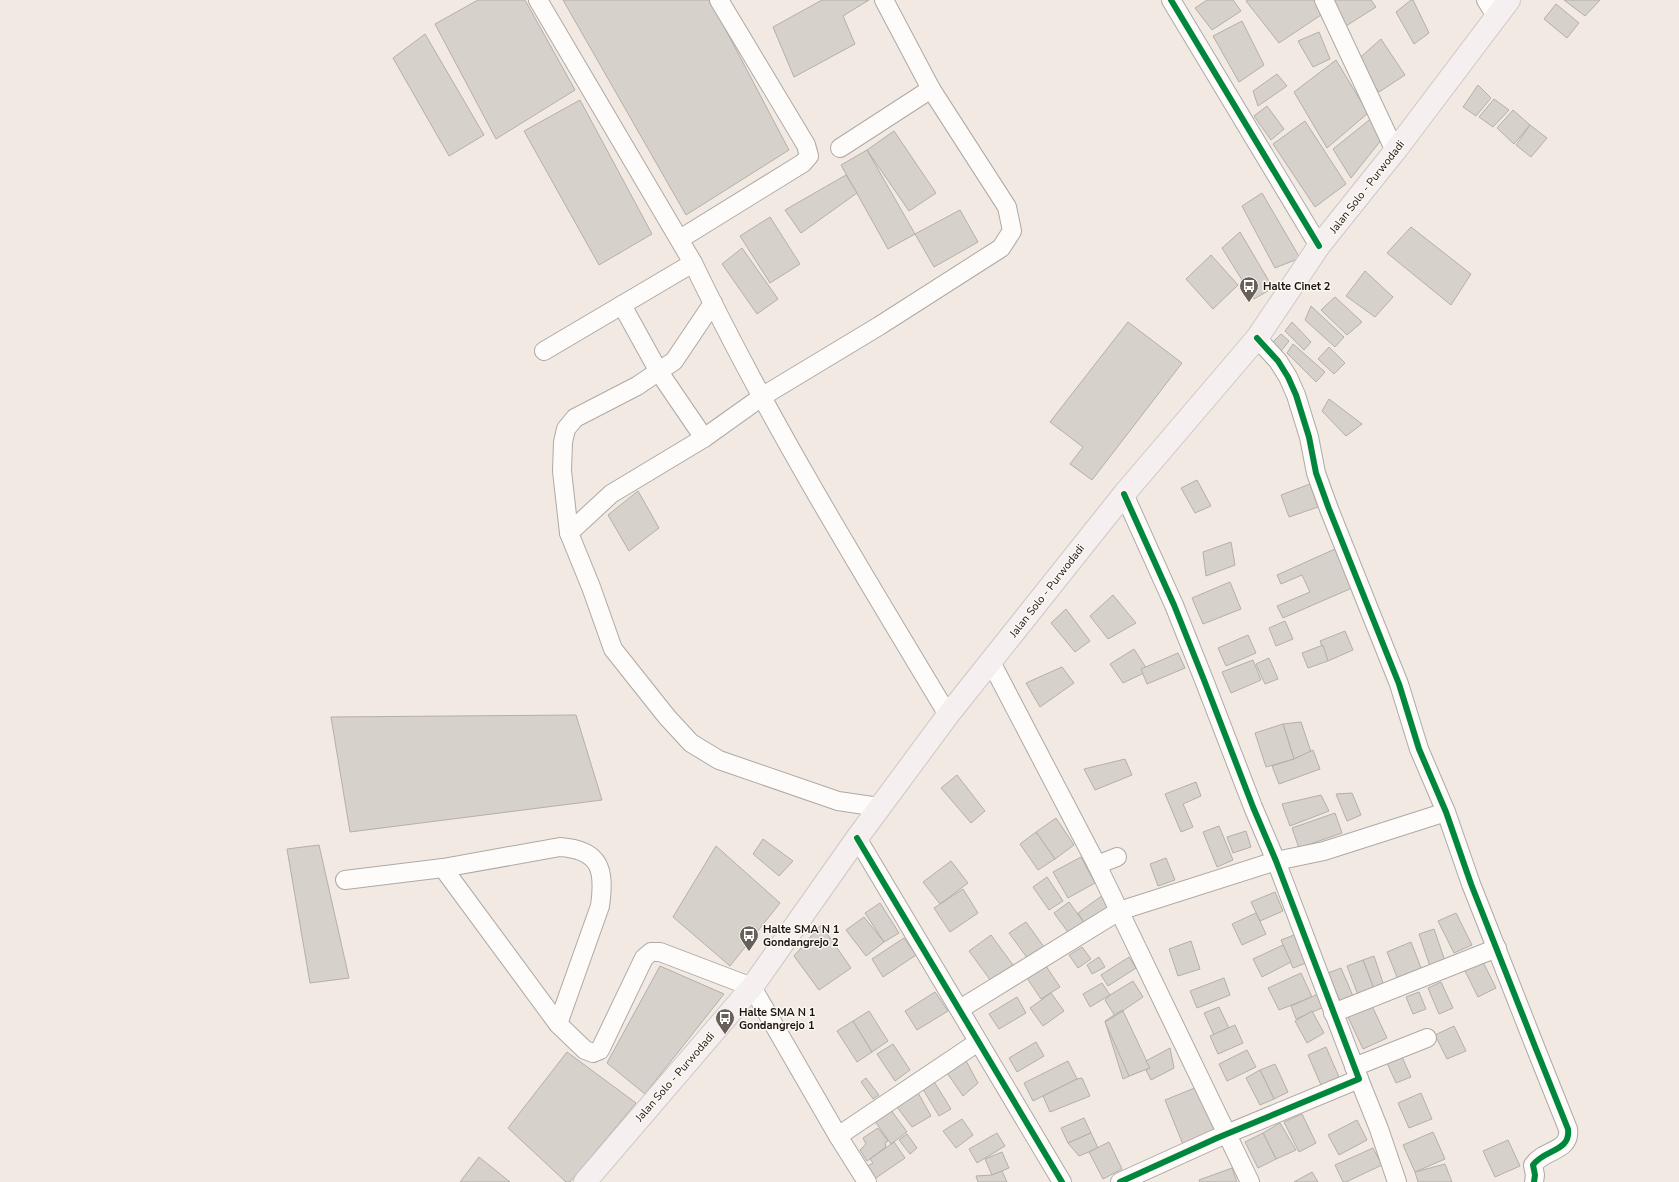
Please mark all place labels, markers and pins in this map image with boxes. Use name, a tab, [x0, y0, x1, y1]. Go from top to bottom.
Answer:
bus stop icon: Halte Cinet 2	[1238, 275, 1260, 303]
place label: Halte Cinet 2	[1263, 279, 1331, 294]
place label: Halte SMA N 1 Gondangrejo 2	[763, 922, 839, 950]
bus stop icon: Halte SMA N 1 Gondangrejo 2	[738, 924, 760, 952]
place label: Halte SMA N 1 Gondangrejo 1	[739, 1005, 815, 1033]
bus stop icon: Halte SMA N 1 Gondangrejo 1	[714, 1007, 736, 1035]

